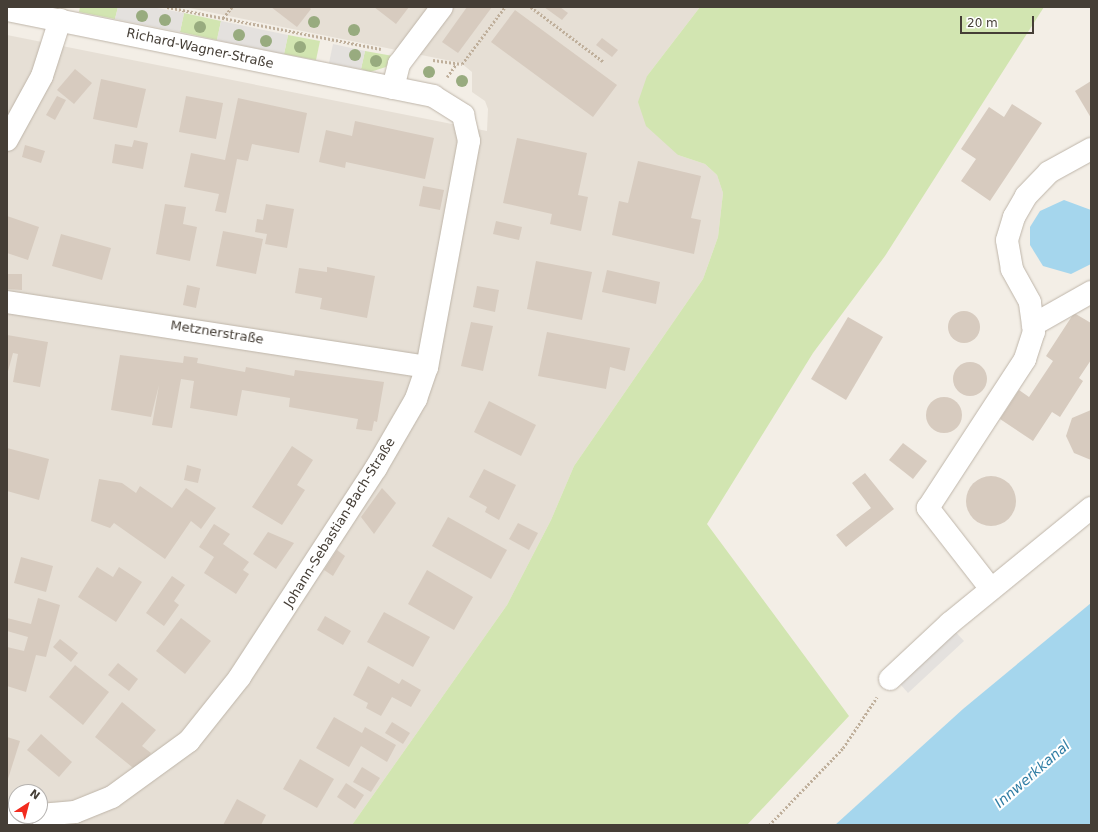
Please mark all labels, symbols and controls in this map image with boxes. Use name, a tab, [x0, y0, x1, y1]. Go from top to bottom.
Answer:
scale bar	[962, 8, 1036, 34]
text: 20 m	[967, 16, 998, 30]
street label: Richard-Wagner-Straße	[125, 26, 275, 72]
street label: Metznerstraße	[169, 318, 265, 348]
street label: Johann-Sebastian-Bach-Straße	[281, 435, 399, 611]
water label: Innwerkkanal	[991, 737, 1073, 811]
north arrow	[8, 784, 48, 824]
text: N	[27, 787, 42, 803]

